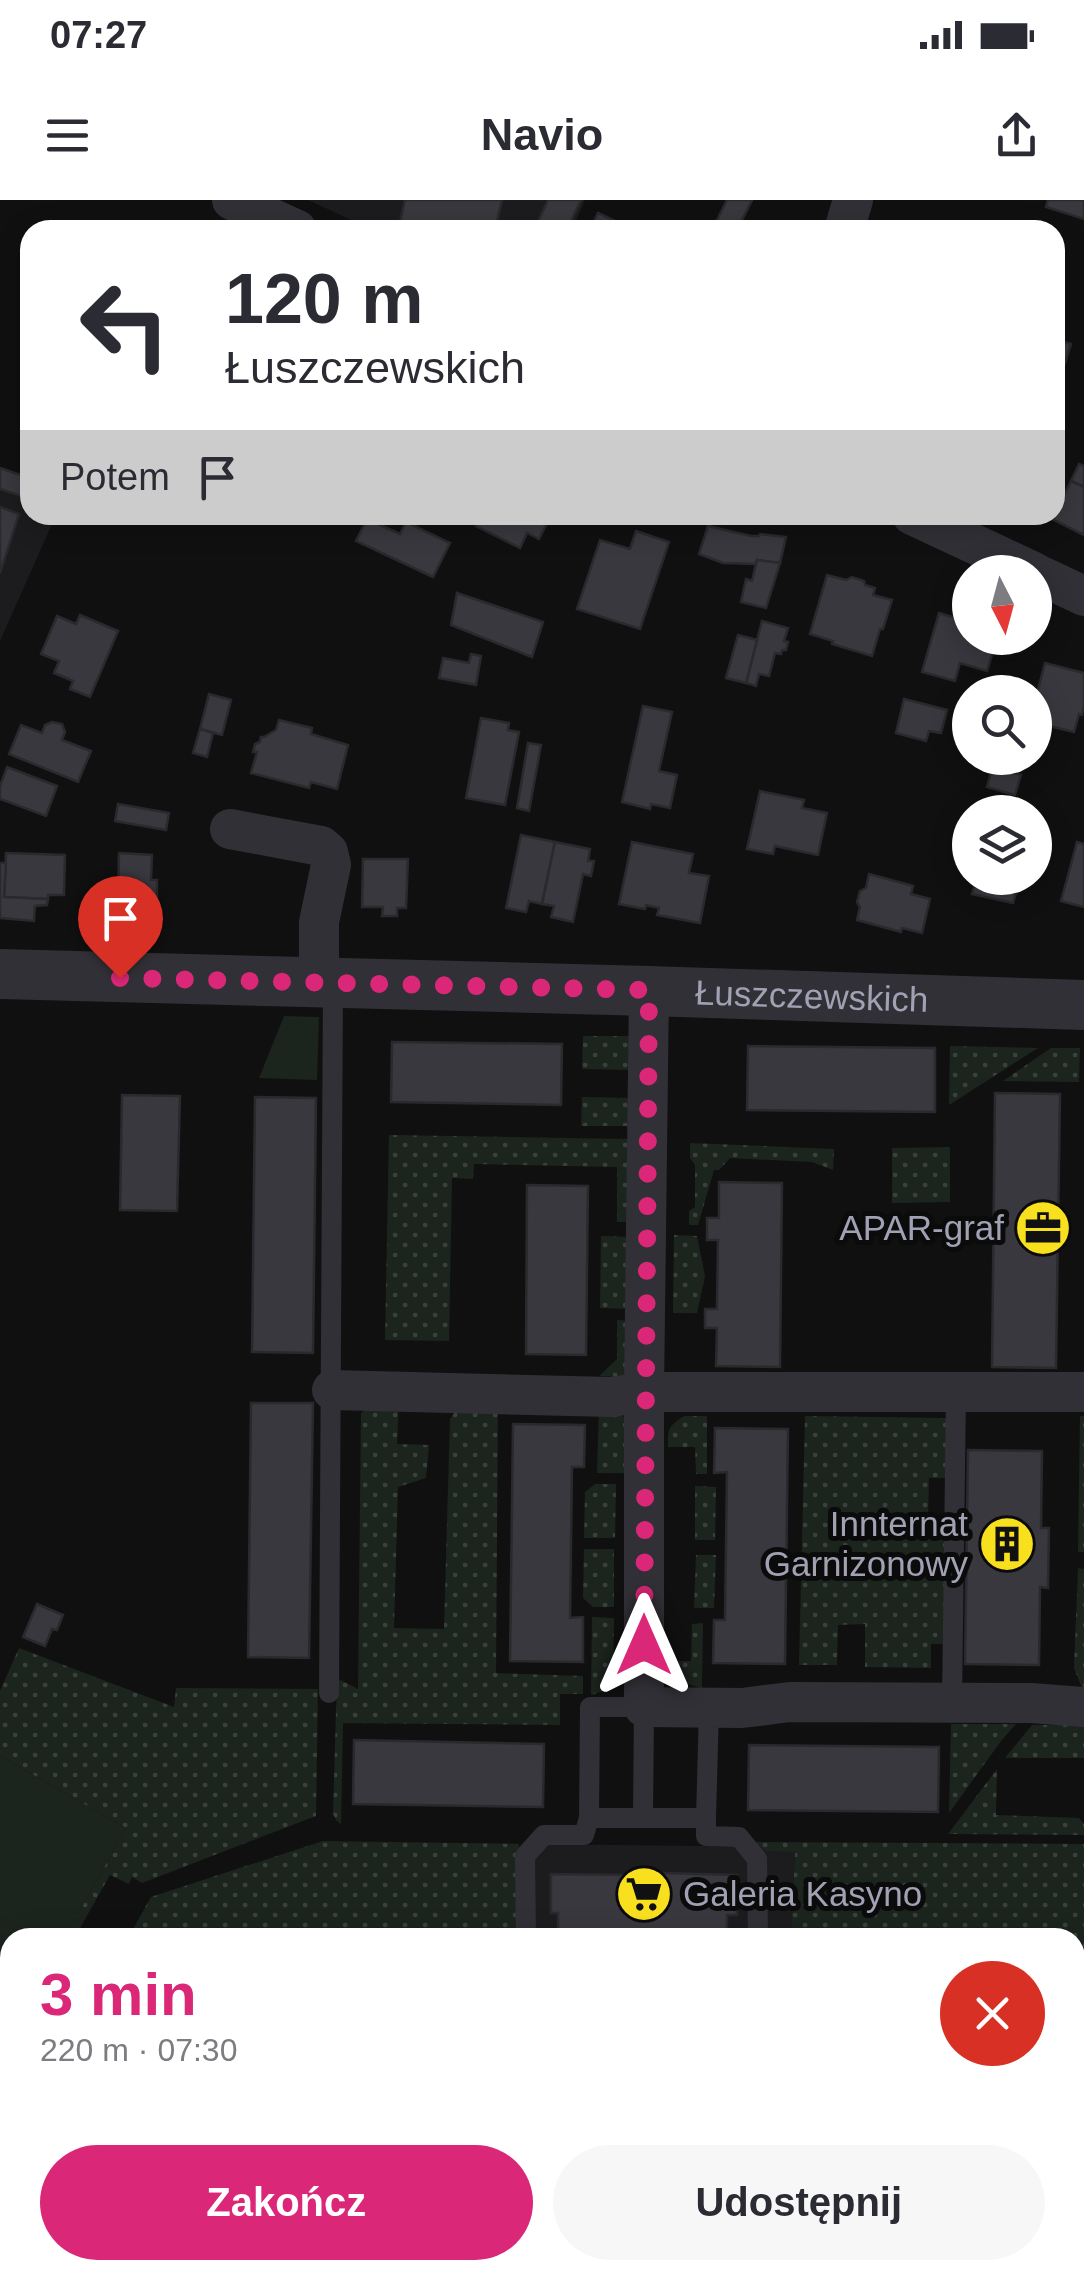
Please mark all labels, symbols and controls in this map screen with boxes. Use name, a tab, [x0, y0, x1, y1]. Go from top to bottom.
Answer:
text: 07:27	[50, 14, 147, 56]
icon: menu	[40, 108, 95, 163]
icon: share	[989, 108, 1044, 163]
text: Navio	[481, 109, 603, 160]
icon: left	[60, 260, 190, 390]
text: 120 m	[225, 260, 423, 338]
text: Łuszczewskich	[225, 342, 525, 393]
icon: arrive	[190, 450, 245, 505]
text: Potem	[60, 456, 170, 498]
north arrow	[952, 555, 1052, 655]
map controls	[952, 555, 1052, 895]
button: search	[952, 675, 1052, 775]
button: layers	[952, 795, 1052, 895]
pin	[78, 876, 163, 979]
icon: arrive	[93, 891, 148, 946]
street label: Łuszczewskich	[694, 972, 929, 1019]
office icon: APAR-graf	[1013, 1198, 1073, 1258]
place label: APAR-graf	[839, 1208, 1004, 1247]
place label: Innternat Garnizonowy	[764, 1504, 968, 1583]
building icon: Innternat Garnizonowy	[977, 1514, 1037, 1574]
position arrow	[592, 1593, 696, 1697]
supermarket icon: Galeria Kasyno	[614, 1864, 674, 1924]
place label: Galeria Kasyno	[683, 1874, 922, 1913]
text: 3 min	[40, 1961, 197, 2028]
button: close	[940, 1961, 1045, 2066]
text: 220 m · 07:30	[40, 2032, 237, 2068]
button: Zakończ	[40, 2145, 533, 2260]
button: Udostępnij	[553, 2145, 1045, 2260]

